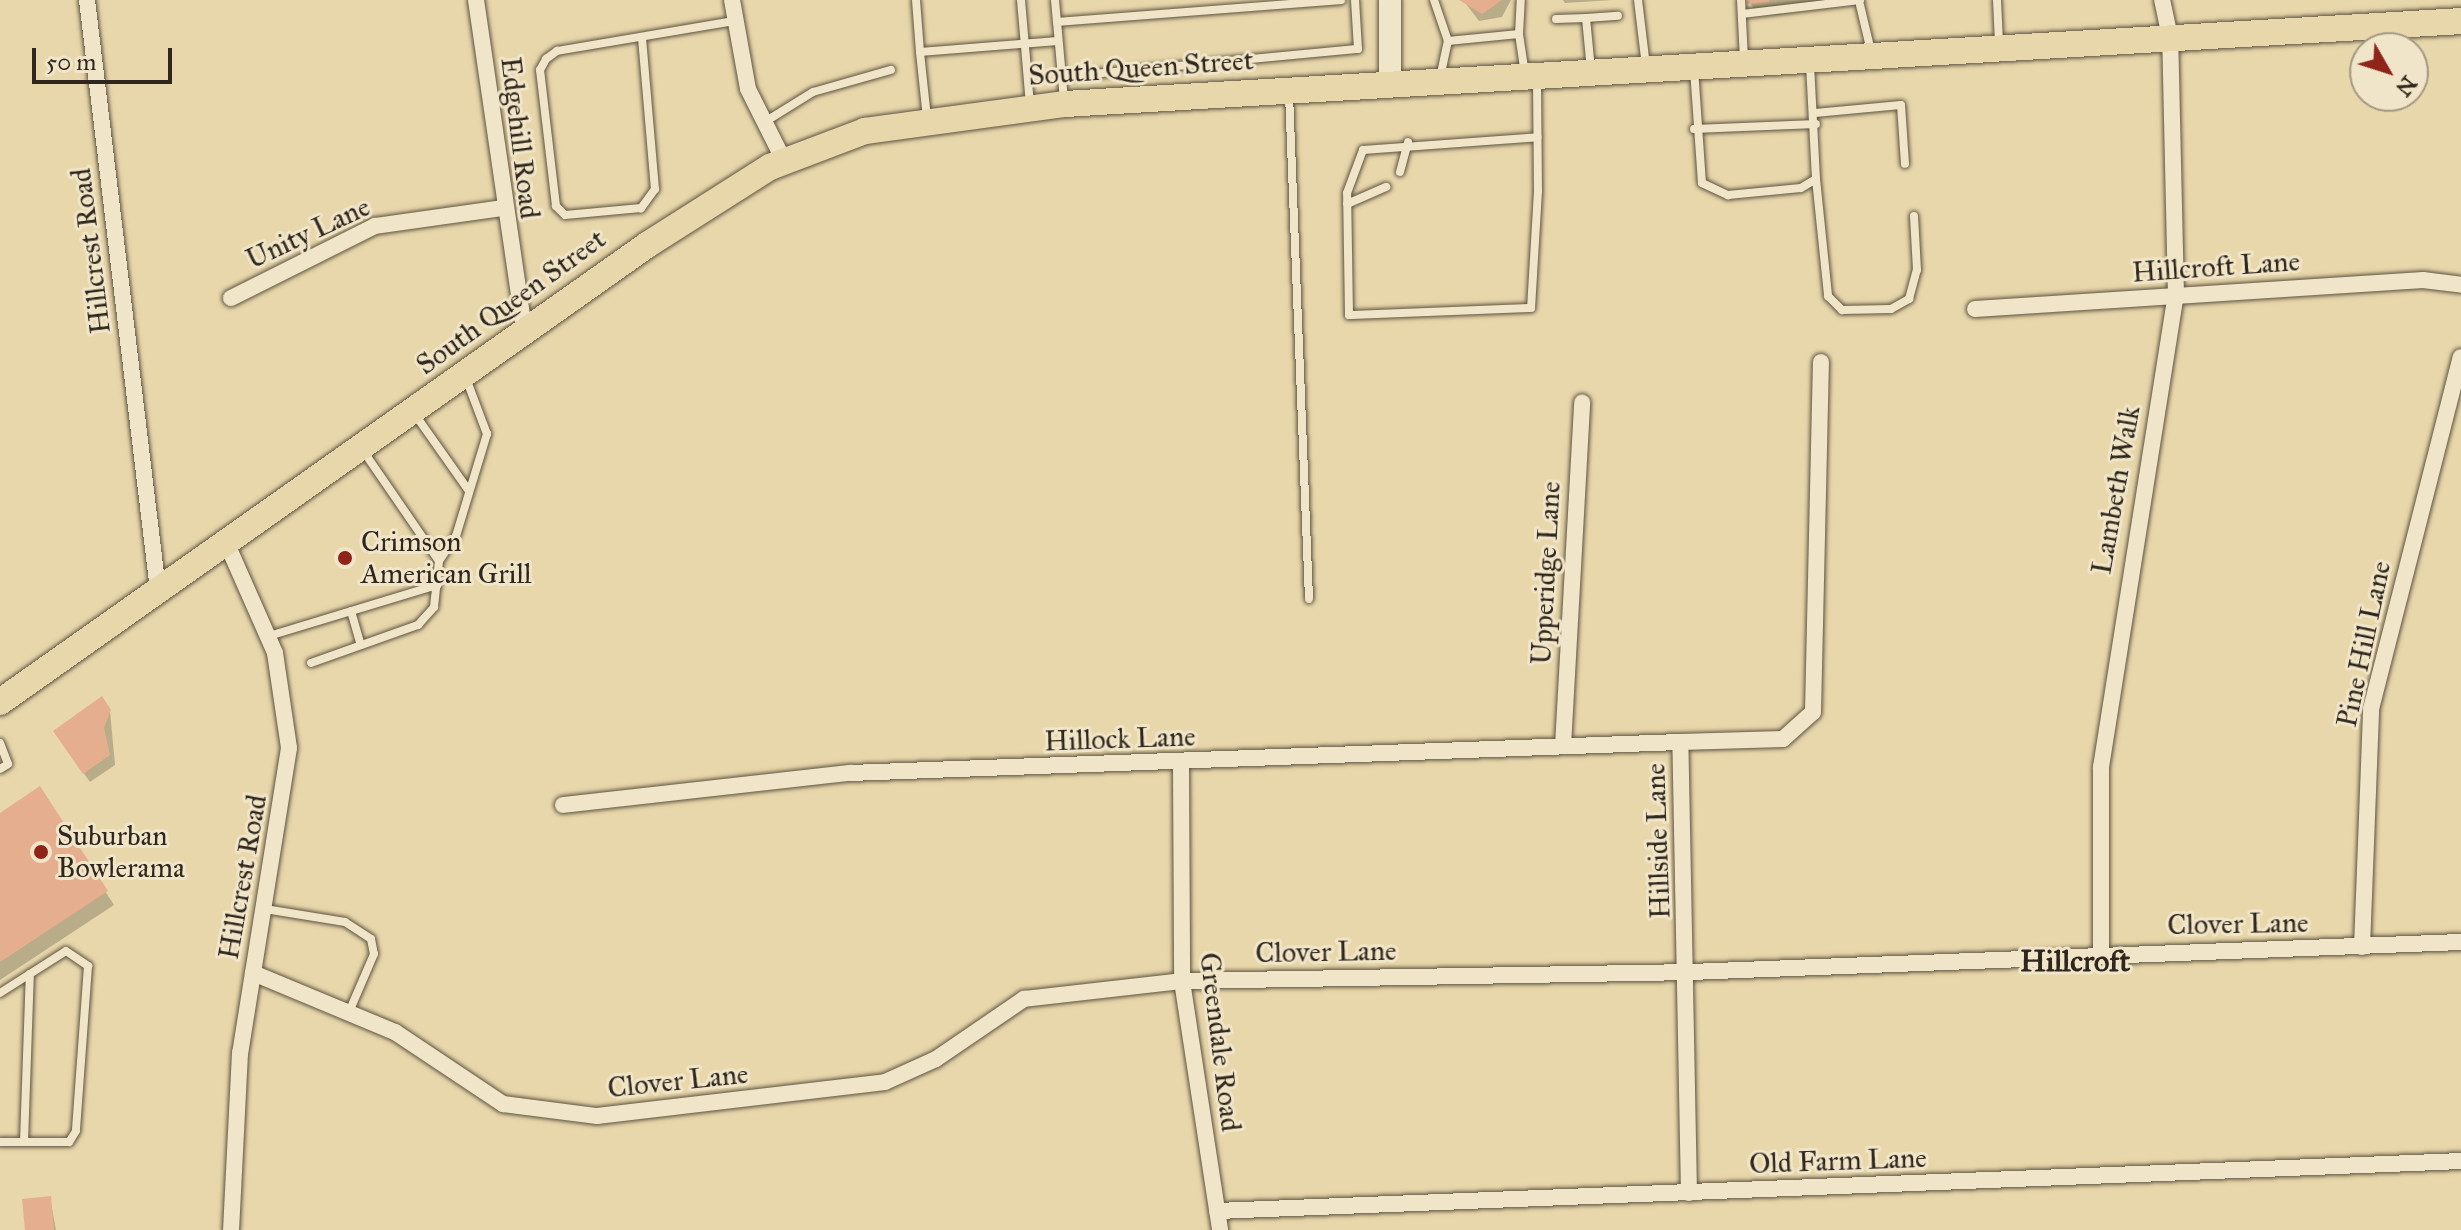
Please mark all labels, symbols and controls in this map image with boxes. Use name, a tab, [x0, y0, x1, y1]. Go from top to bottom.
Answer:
scale bar	[36, 32, 176, 82]
north arrow	[2349, 32, 2429, 112]
street label: South Queen Street	[1027, 43, 1255, 93]
text: 50 m	[46, 47, 96, 77]
street label: Edgehill Road	[493, 55, 547, 221]
text: N	[2390, 70, 2423, 102]
street label: Hillcrest Road	[64, 166, 118, 336]
street label: Unity Lane	[241, 190, 375, 276]
street label: South Queen Street	[410, 222, 612, 382]
street label: Hillcroft Lane	[2131, 244, 2301, 290]
street label: Lambeth Walk	[2085, 403, 2147, 577]
street label: Upperidge Lane	[1524, 480, 1568, 666]
place label: Crimson American Grill	[361, 525, 532, 591]
marker: Crimson American Grill	[336, 549, 354, 567]
street label: Pine Hill Lane	[2330, 558, 2398, 730]
street label: Hillock Lane	[1044, 720, 1196, 758]
street label: Hillside Lane	[1638, 762, 1678, 920]
street label: Hillcrest Road	[212, 792, 274, 962]
place label: Suburban Bowlerama	[57, 819, 185, 885]
marker: Suburban Bowlerama	[32, 843, 50, 861]
street label: Clover Lane	[2167, 906, 2309, 942]
street label: Clover Lane	[1255, 934, 1397, 970]
district label: Hillcroft	[2020, 943, 2130, 979]
street label: Greendale Road	[1192, 951, 1248, 1133]
street label: Clover Lane	[606, 1057, 750, 1105]
street label: Old Farm Lane	[1749, 1141, 1927, 1181]

